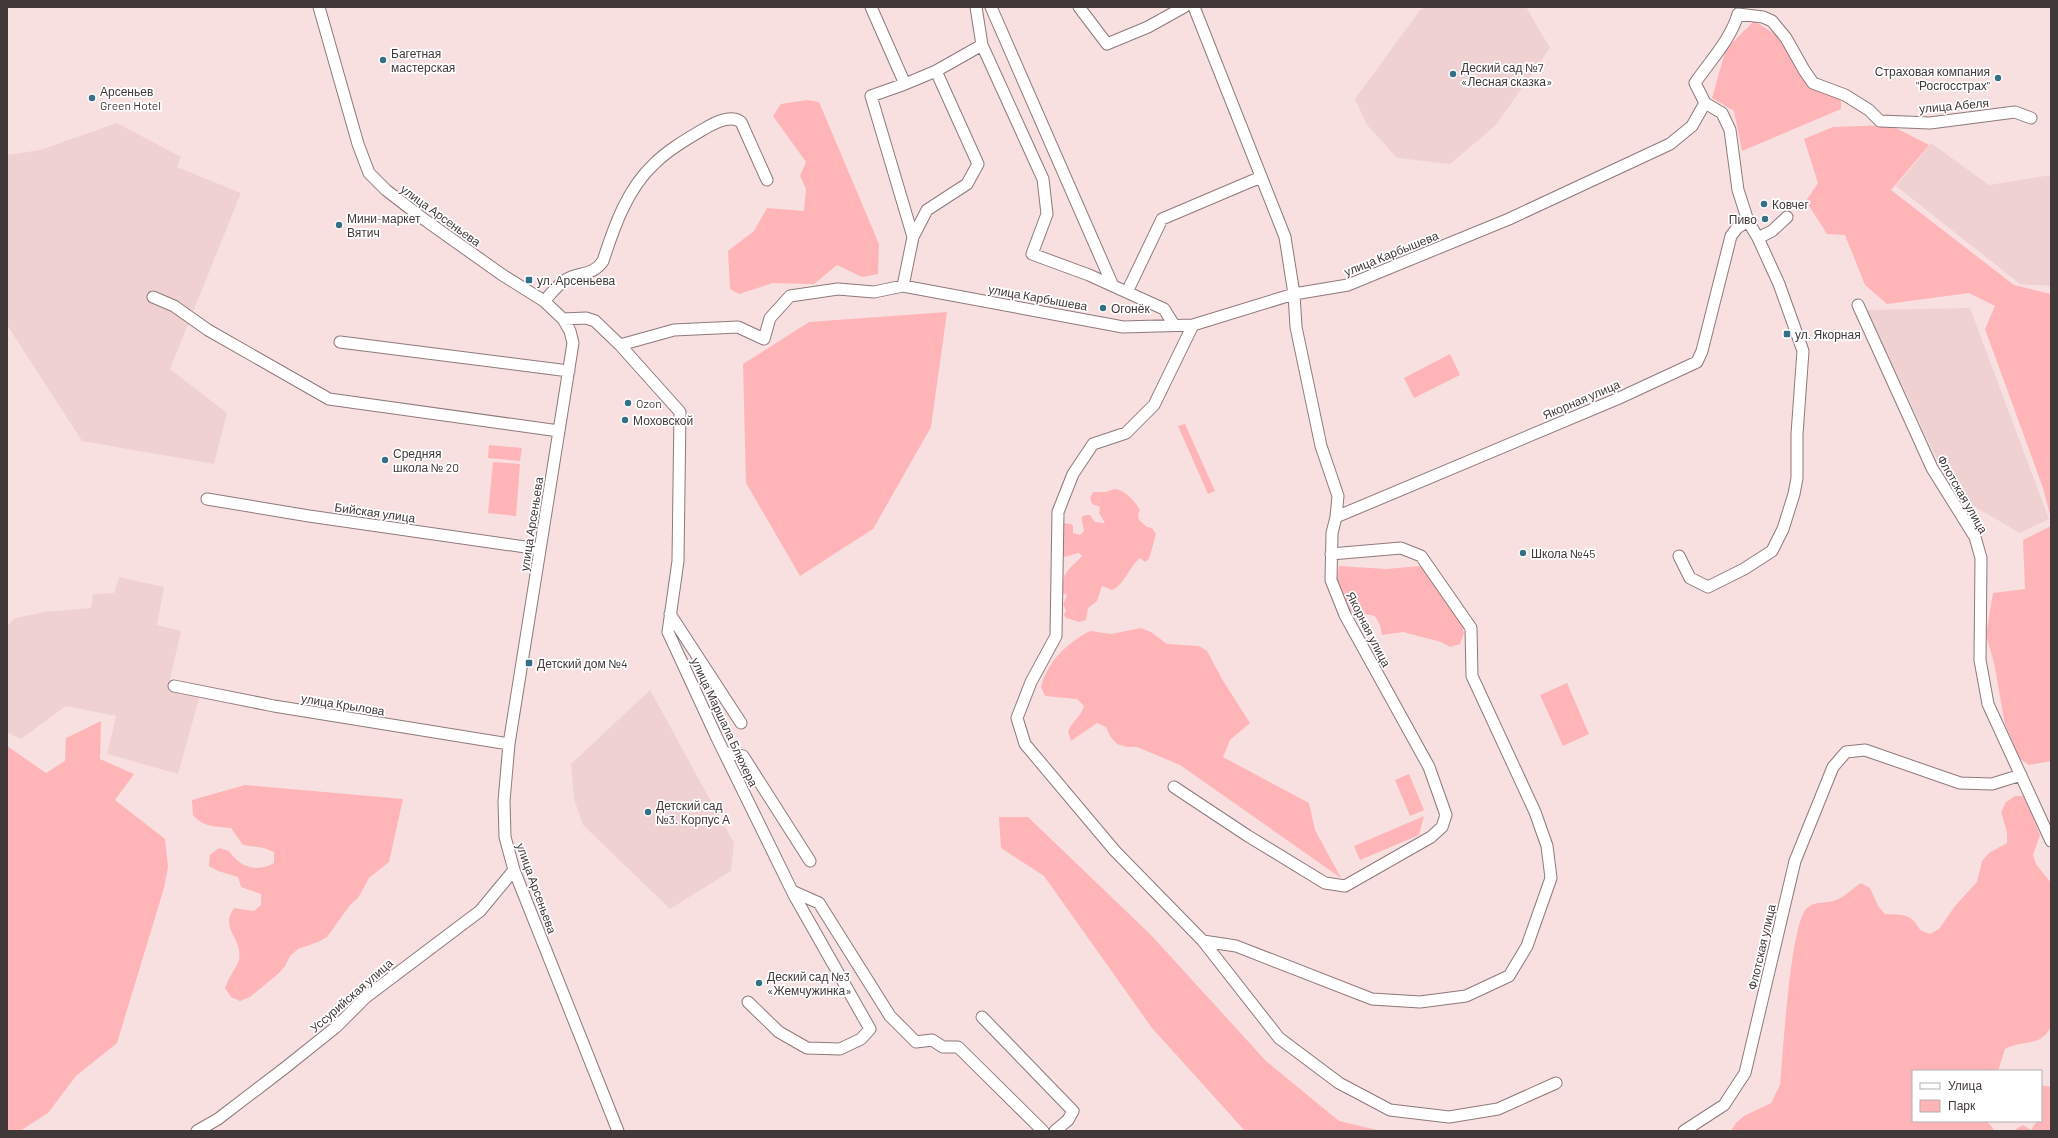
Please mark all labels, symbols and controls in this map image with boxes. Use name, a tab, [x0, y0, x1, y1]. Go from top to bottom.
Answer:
place label: Багетная мастерская	[391, 46, 455, 75]
marker: Багетная мастерская	[378, 55, 388, 65]
place label: Деский сад №7 «Лесная сказка»	[1461, 60, 1552, 88]
place label: Страховая компания "Росгосстрах"	[1875, 64, 1990, 93]
marker: Деский сад №7 «Лесная сказка»	[1448, 69, 1458, 79]
marker: Страховая компания "Росгосстрах"	[1993, 73, 2003, 83]
place label: Арсеньев Green Hotel	[100, 84, 161, 112]
marker: Арсеньев Green Hotel	[87, 93, 97, 103]
street label: улица Абеля	[1919, 95, 1990, 116]
street label: улица Арсеньева	[398, 181, 484, 250]
place label: Ковчег	[1772, 197, 1809, 211]
marker: Ковчег	[1759, 199, 1769, 209]
place label: Мини-маркет Вятич	[347, 211, 421, 239]
place label: Пиво	[1729, 212, 1757, 226]
marker: Пиво	[1760, 214, 1770, 224]
marker: Мини-маркет Вятич	[334, 220, 344, 230]
street label: улица Карбышева	[1342, 228, 1441, 279]
place label: ул. Арсеньева	[537, 273, 616, 288]
marker: ул. Арсеньева	[524, 275, 534, 285]
street label: улица Карбышева	[987, 281, 1089, 314]
place label: Огонёк	[1111, 301, 1150, 315]
marker: Огонёк	[1098, 303, 1108, 313]
place label: ул. Якорная	[1795, 327, 1861, 342]
marker: ул. Якорная	[1782, 329, 1792, 339]
street label: Якорная улица	[1540, 376, 1622, 423]
place label: Ozon	[636, 396, 662, 410]
marker: Ozon	[623, 398, 633, 408]
place label: Моховской	[633, 413, 693, 427]
marker: Моховской	[620, 415, 630, 425]
place label: Средняя школа № 20	[393, 446, 459, 474]
street label: Флотская улица	[1934, 453, 1991, 536]
marker: Средняя школа № 20	[380, 455, 390, 465]
street label: улица Арсеньева	[517, 476, 546, 572]
street label: Бийская улица	[334, 499, 417, 526]
place label: Школа №45	[1531, 546, 1596, 560]
marker: Школа №45	[1518, 548, 1528, 558]
street label: Якорная улица	[1343, 589, 1394, 670]
street label: улица Маршала Блюхера	[688, 655, 761, 789]
place label: Детский дом №4	[537, 656, 628, 671]
marker: Детский дом №4	[524, 658, 534, 668]
street label: улица Крылова	[300, 690, 386, 719]
place label: Детский сад №3. Корпус А	[656, 798, 730, 827]
marker: Детский сад №3. Корпус А	[643, 807, 653, 817]
street label: улица Арсеньева	[513, 841, 560, 936]
street label: Флотская улица	[1744, 902, 1779, 992]
street label: Уссурийская улица	[307, 955, 396, 1035]
place label: Деский сад №3 «Жемчужинка»	[767, 969, 852, 998]
marker: Деский сад №3 «Жемчужинка»	[754, 978, 764, 988]
legend	[1912, 1070, 2042, 1122]
text: Улица	[1948, 1078, 1982, 1093]
text: Парк	[1948, 1098, 1976, 1113]

